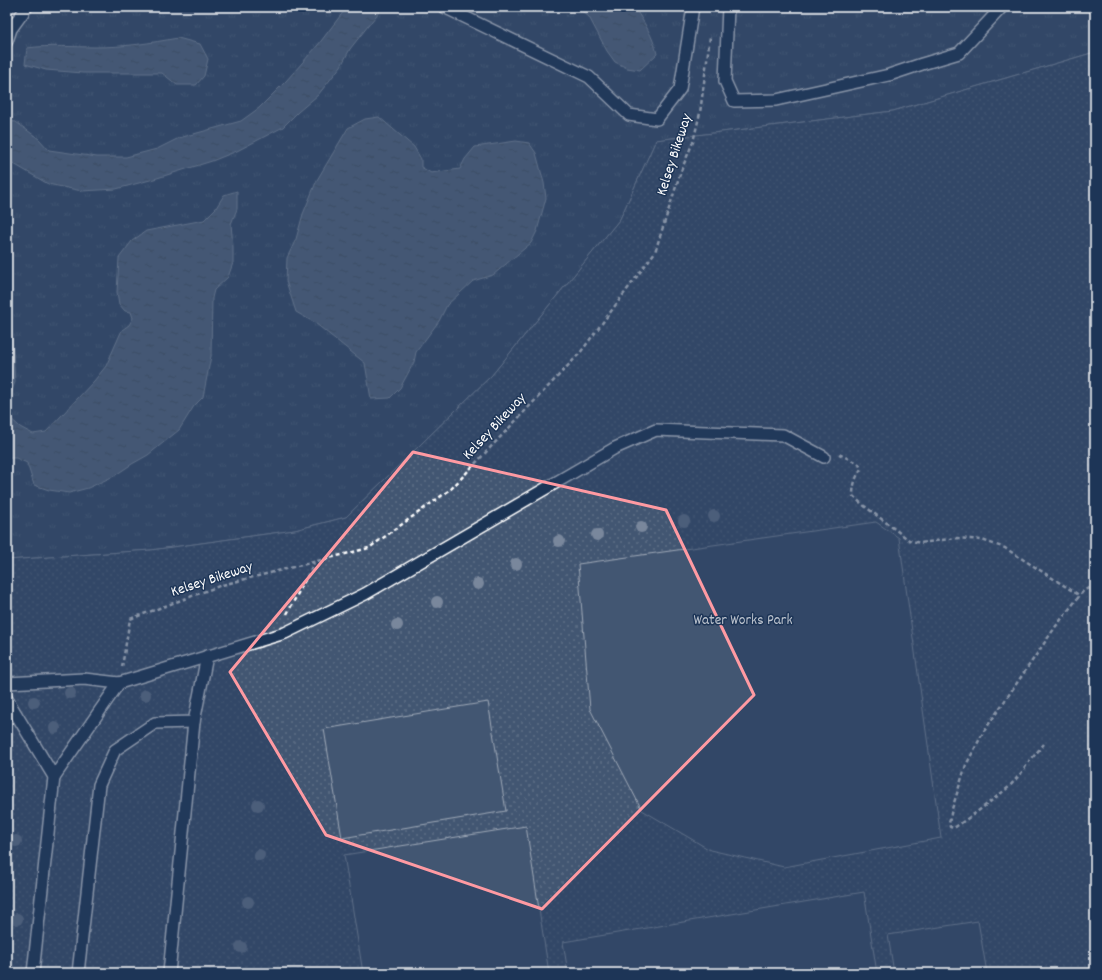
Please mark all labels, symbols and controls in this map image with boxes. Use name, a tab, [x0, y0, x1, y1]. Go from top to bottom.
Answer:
street label: Kelsey Bikeway	[651, 110, 699, 199]
street label: Kelsey Bikeway	[458, 388, 533, 466]
street label: Kelsey Bikeway	[168, 556, 257, 604]
park label: Water Works Park	[693, 610, 793, 632]

